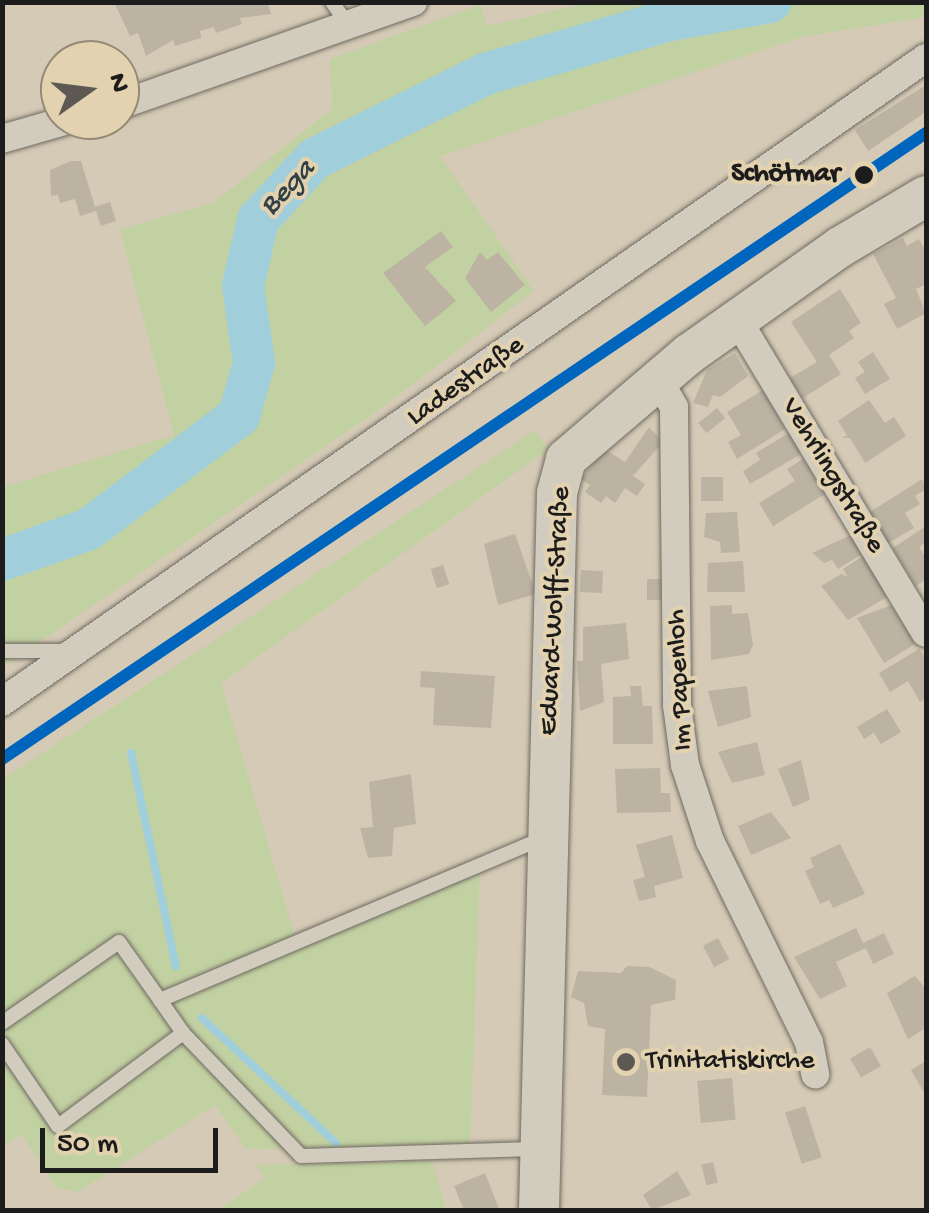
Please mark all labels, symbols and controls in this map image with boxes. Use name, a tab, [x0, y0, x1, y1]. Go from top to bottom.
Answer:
north arrow	[40, 40, 140, 140]
text: N	[99, 70, 136, 96]
water label: Bega	[254, 153, 324, 225]
place label: Schötmar	[731, 158, 840, 192]
marker: Schötmar	[849, 160, 879, 190]
street label: Ladestraße	[401, 329, 531, 435]
street label: Vehrlingstraße	[773, 392, 891, 560]
street label: Eduard-Wolff-Straße	[533, 486, 579, 736]
street label: Im Papenloh	[661, 608, 701, 752]
place label: Trinitatiskirche	[646, 1045, 814, 1079]
marker: Trinitatiskirche	[615, 1051, 637, 1073]
scale bar	[45, 1108, 222, 1170]
text: 50 m	[57, 1128, 118, 1163]

